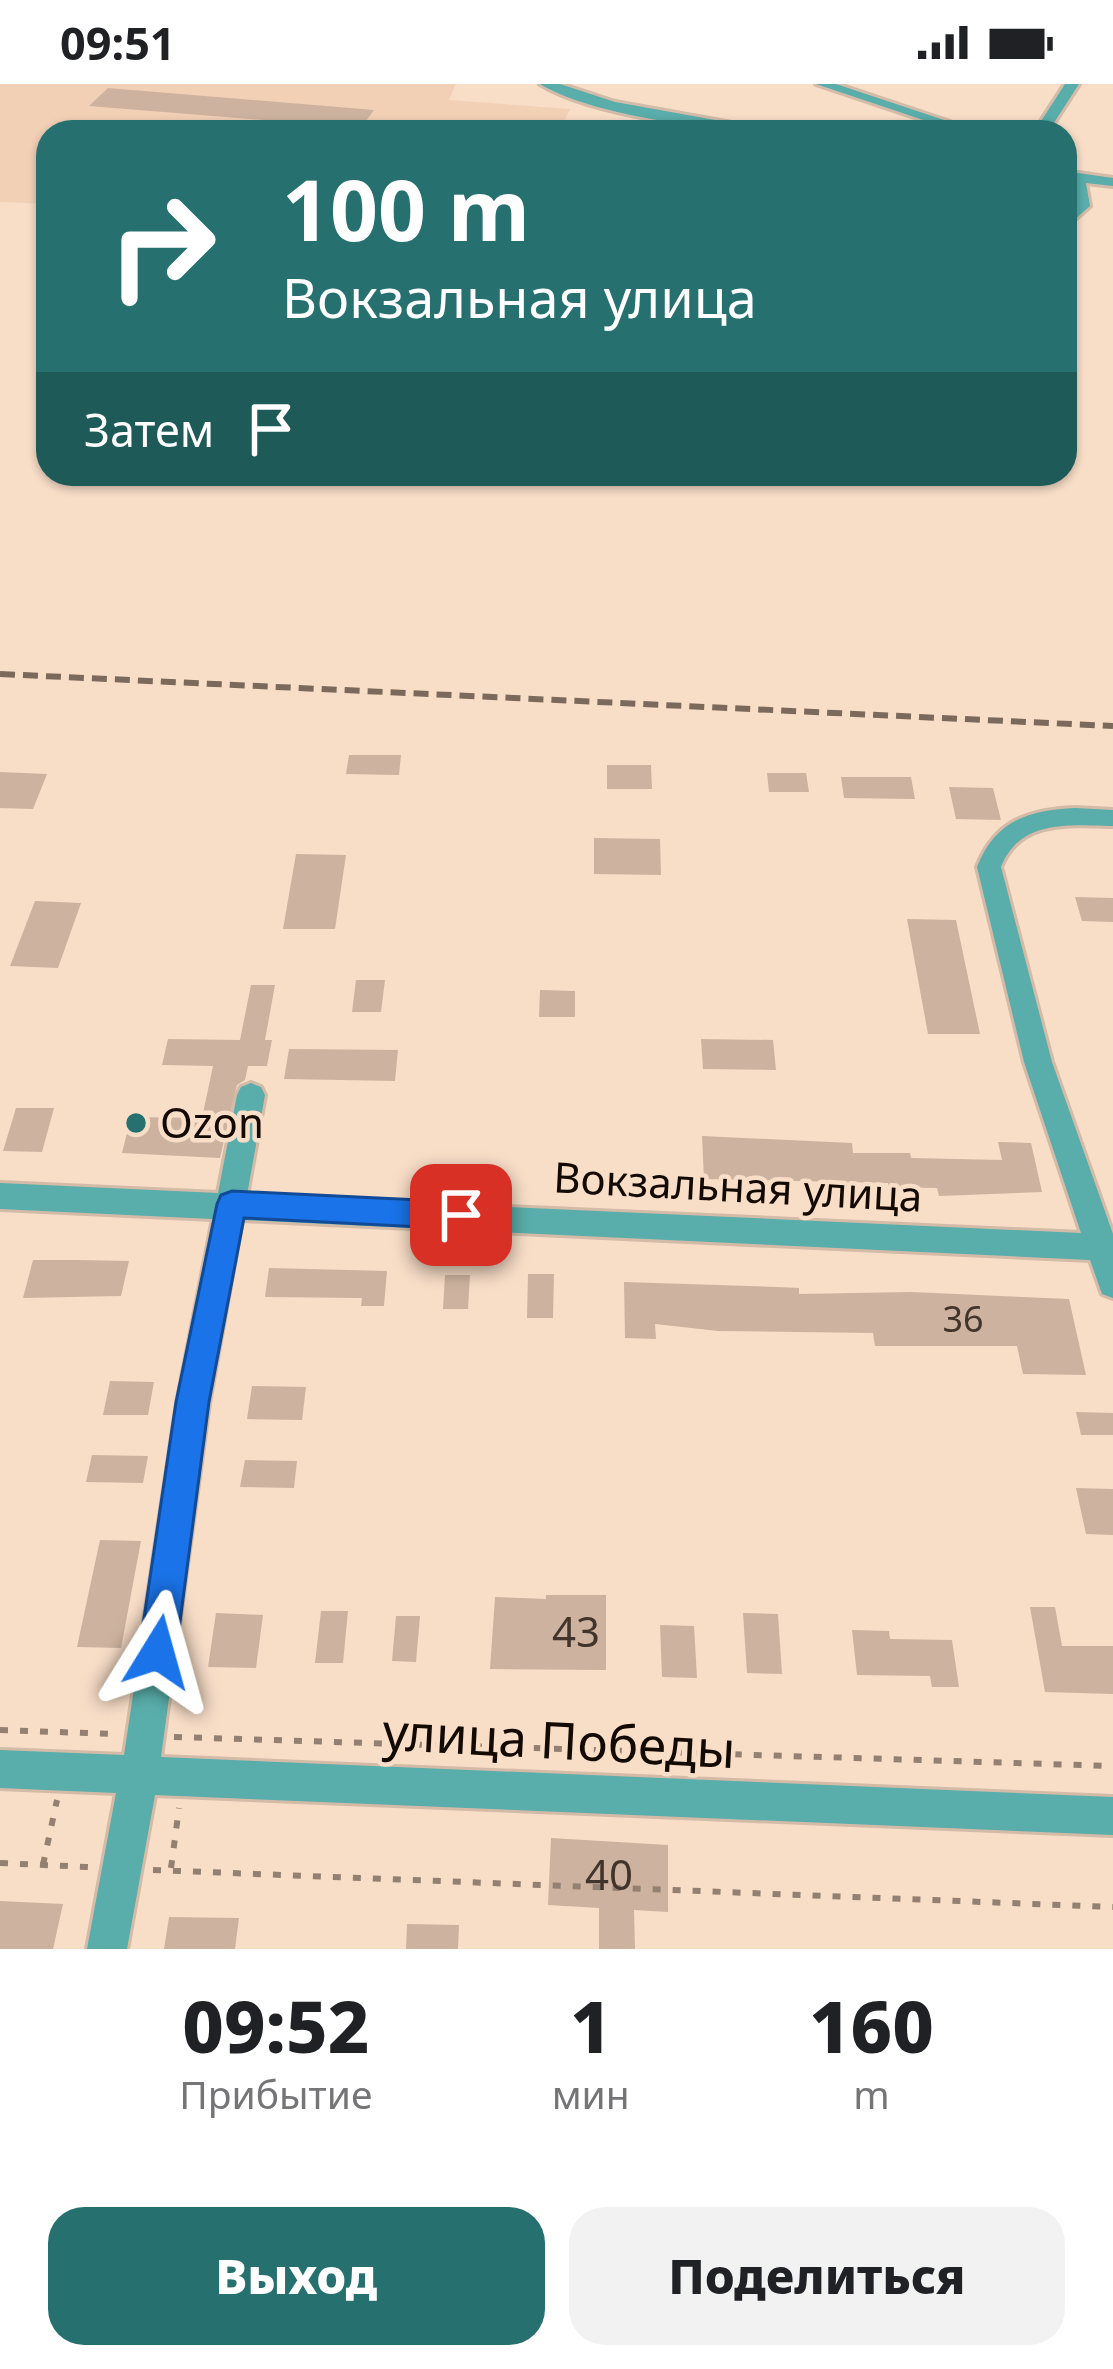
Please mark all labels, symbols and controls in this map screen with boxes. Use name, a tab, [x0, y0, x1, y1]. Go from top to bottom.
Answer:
text: 09:51	[60, 12, 176, 73]
text: 100 m	[282, 151, 530, 266]
icon: right	[84, 168, 240, 324]
text: Вокзальная улица	[282, 260, 757, 334]
icon: arrive	[238, 396, 304, 462]
text: Затем	[84, 399, 214, 460]
place label: Ozon	[160, 1093, 264, 1150]
marker: Ozon	[123, 1110, 149, 1136]
street label: Вокзальная улица	[552, 1147, 924, 1224]
pin	[410, 1164, 512, 1266]
icon: arrive	[428, 1182, 494, 1248]
house number: 36	[942, 1294, 984, 1343]
position arrow	[95, 1589, 221, 1715]
house number: 43	[552, 1602, 600, 1659]
street label: улица Победы	[381, 1695, 737, 1783]
house number: 40	[585, 1845, 633, 1902]
text: 09:52	[182, 1976, 369, 2074]
text: 1	[570, 1976, 612, 2074]
text: 160	[809, 1976, 934, 2074]
text: Прибытие	[179, 2067, 372, 2120]
text: мин	[552, 2067, 630, 2120]
text: m	[853, 2067, 890, 2120]
button: Выход	[48, 2207, 545, 2345]
button: Поделиться	[569, 2207, 1065, 2345]

